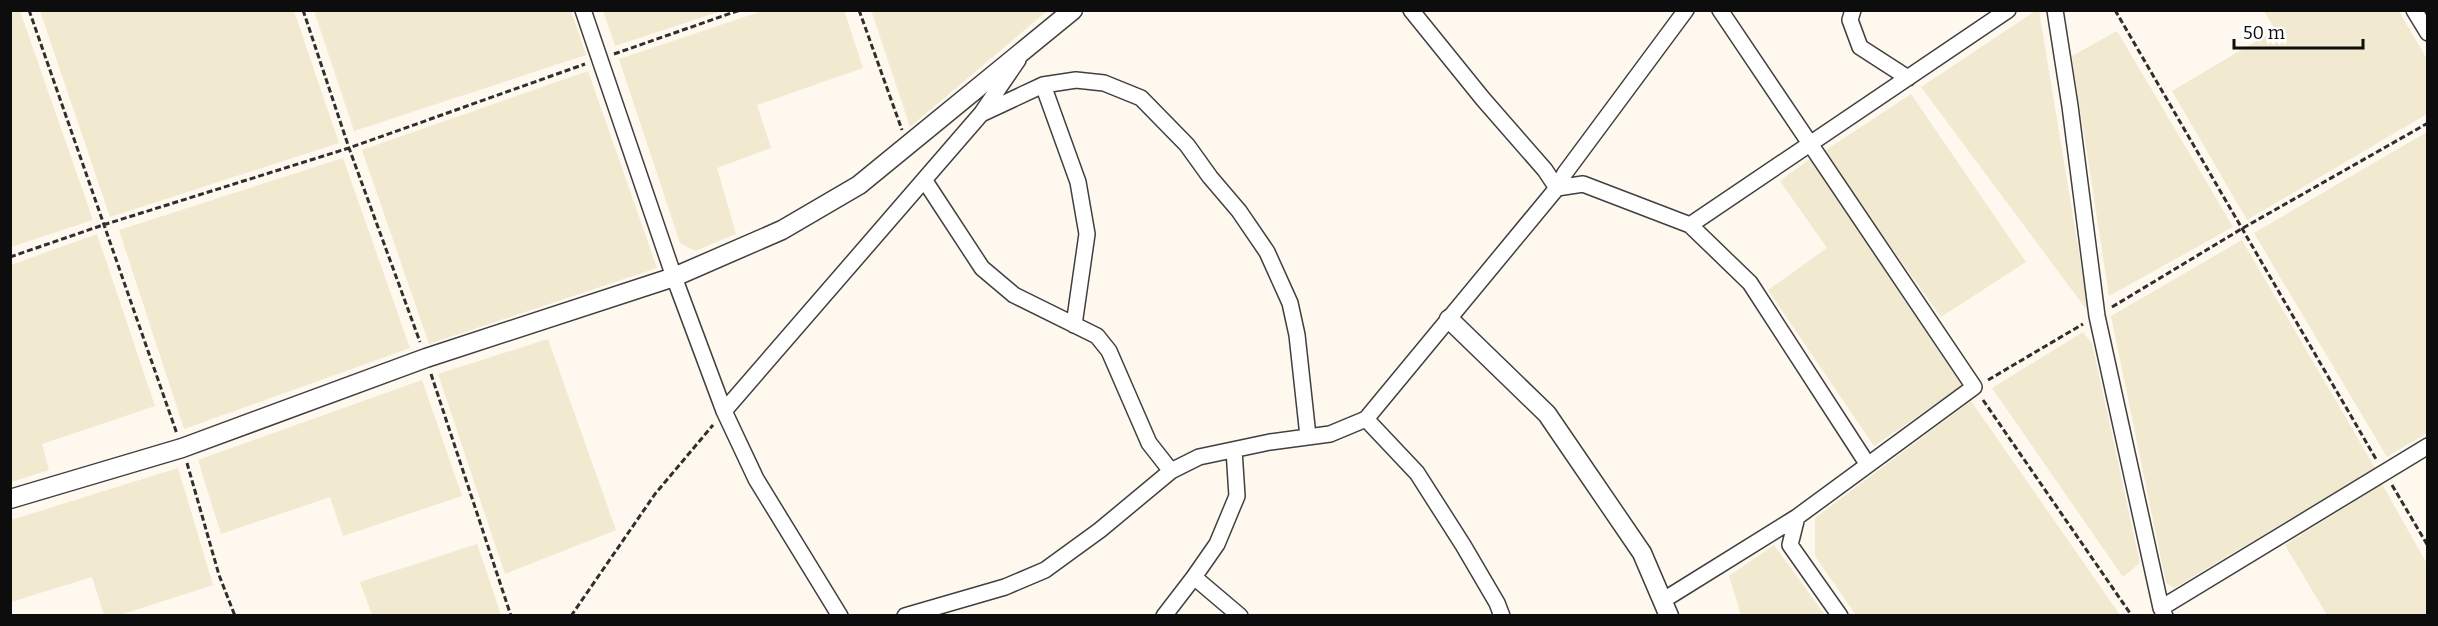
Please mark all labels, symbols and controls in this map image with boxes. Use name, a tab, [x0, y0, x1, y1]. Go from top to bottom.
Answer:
scale bar	[2234, 12, 2363, 50]
text: 50 m	[2243, 22, 2285, 44]

